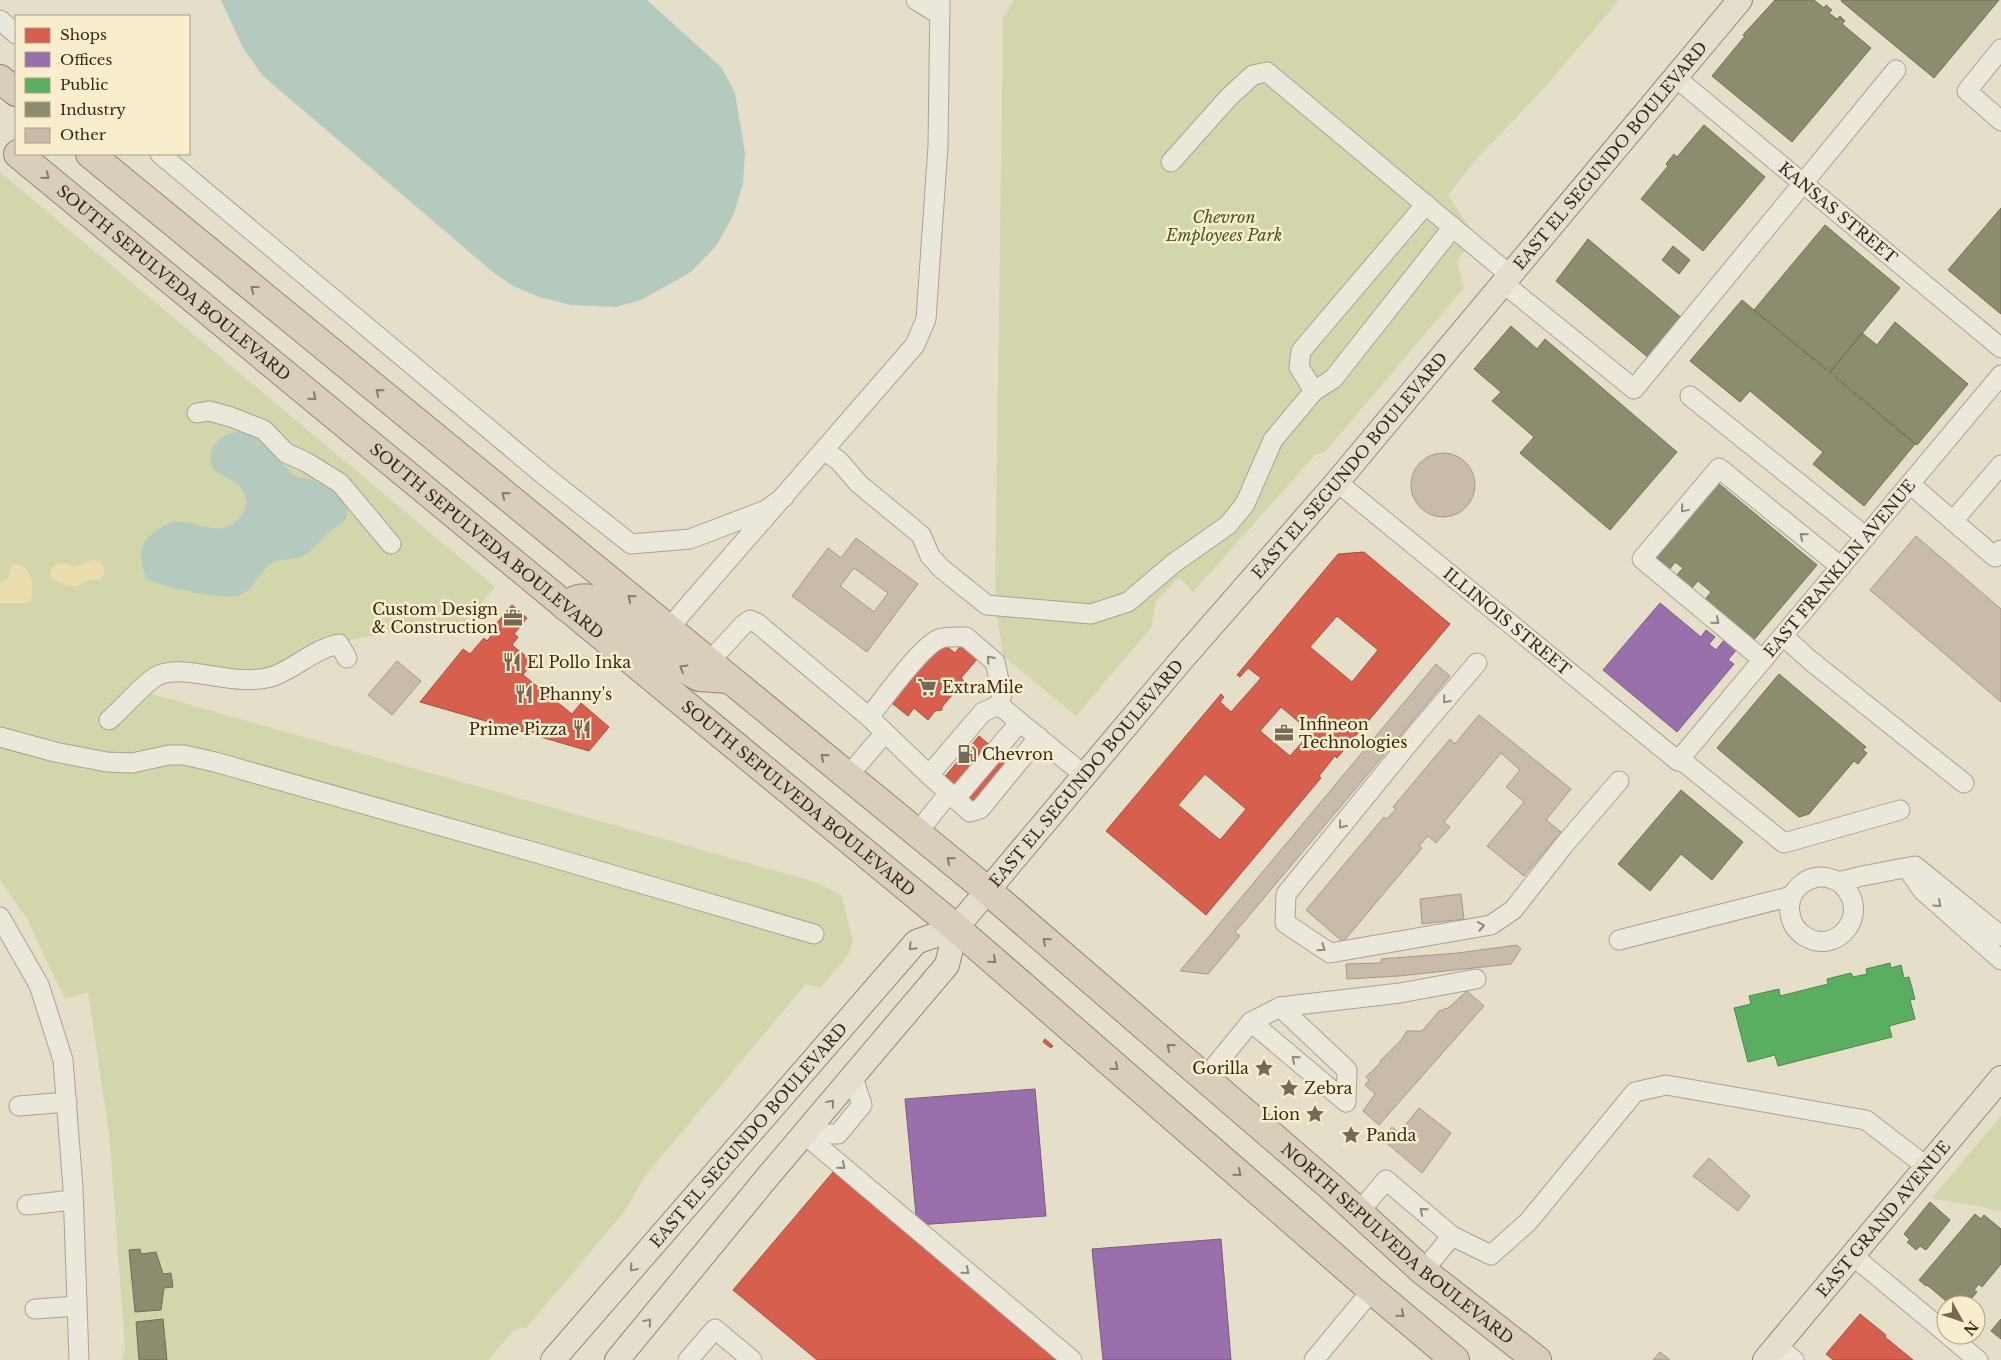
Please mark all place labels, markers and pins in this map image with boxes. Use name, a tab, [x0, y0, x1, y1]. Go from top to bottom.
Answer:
place label: Custom Design & Construction	[372, 599, 498, 637]
office icon: Custom Design & Construction	[502, 607, 524, 629]
restaurant icon: El Pollo Inka	[501, 651, 523, 673]
place label: El Pollo Inka	[527, 652, 631, 672]
supermarket icon: ExtraMile	[916, 676, 938, 698]
place label: ExtraMile	[942, 677, 1023, 697]
restaurant icon: Phanny's	[513, 683, 535, 705]
place label: Phanny's	[539, 684, 612, 704]
place label: Infineon Technologies	[1299, 714, 1408, 752]
restaurant icon: Prime Pizza	[571, 718, 593, 740]
place label: Prime Pizza	[469, 719, 567, 739]
office icon: Infineon Technologies	[1273, 722, 1295, 744]
fuel station icon: Chevron	[956, 743, 978, 765]
place label: Chevron	[982, 744, 1054, 764]
place icon: Gorilla	[1253, 1057, 1275, 1079]
place label: Gorilla	[1192, 1058, 1249, 1078]
place icon: Zebra	[1278, 1077, 1300, 1099]
place label: Zebra	[1304, 1078, 1353, 1098]
place icon: Lion	[1304, 1103, 1326, 1125]
place label: Lion	[1261, 1104, 1300, 1124]
place icon: Panda	[1340, 1124, 1362, 1146]
place label: Panda	[1366, 1125, 1416, 1145]

